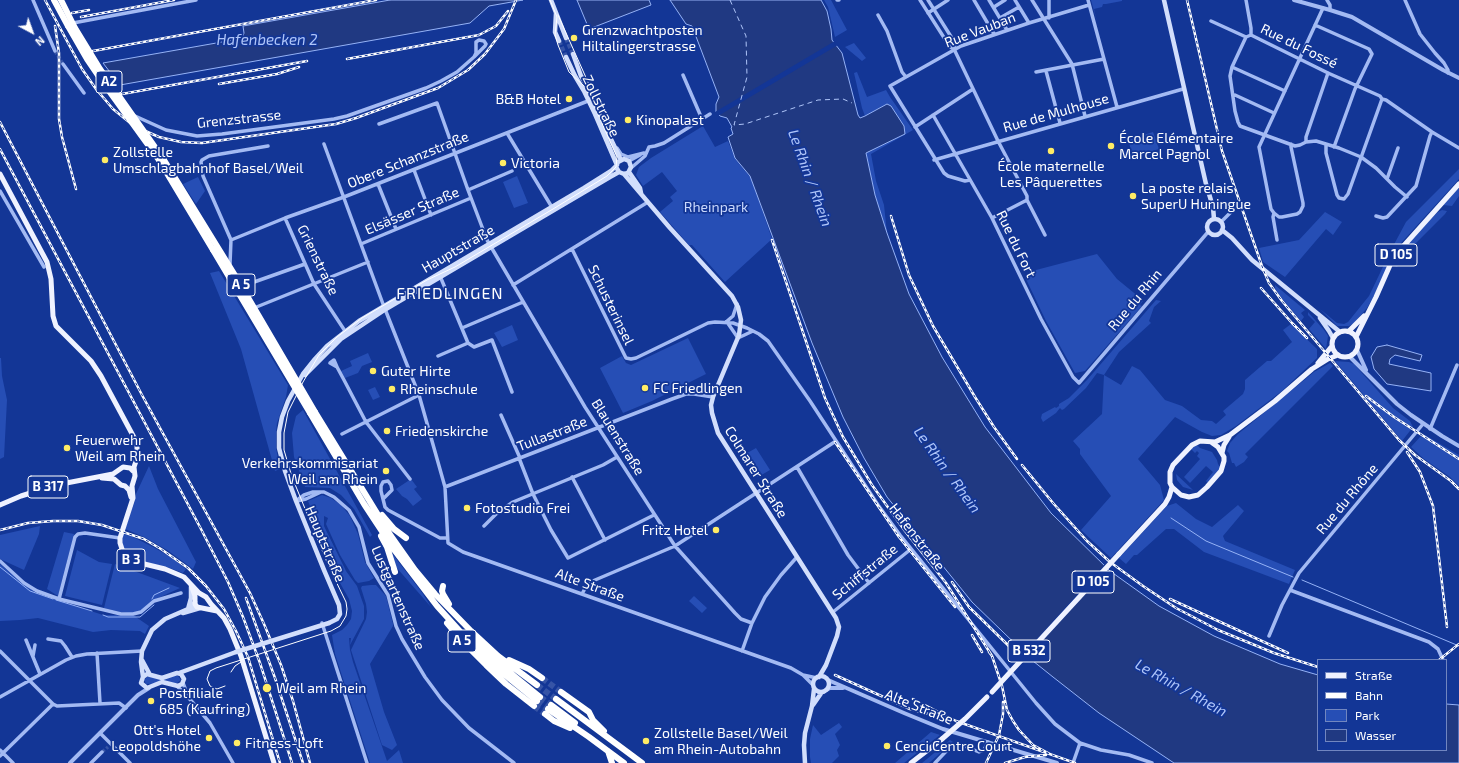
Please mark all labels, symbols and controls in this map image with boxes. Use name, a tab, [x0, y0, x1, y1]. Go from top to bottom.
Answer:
street label: Rue Vauban	[942, 9, 1018, 51]
north arrow	[12, 12, 52, 52]
street label: Rue du Fossé	[1258, 20, 1340, 72]
place label: Grenzwachtposten Hiltalingerstrasse	[582, 22, 703, 54]
water label: Hafenbecken 2	[217, 31, 317, 49]
marker: Grenzwachtposten Hiltalingerstrasse	[569, 33, 579, 43]
text: N	[33, 34, 47, 49]
road number: A2	[96, 71, 122, 93]
street label: Zollstraße	[579, 72, 623, 140]
street label: Rue de Mulhouse	[1001, 90, 1111, 136]
place label: B&B Hotel	[495, 91, 561, 107]
marker: B&B Hotel	[564, 94, 574, 104]
street label: Grenzstrasse	[196, 106, 282, 132]
place label: Kinopalast	[636, 112, 704, 128]
marker: Kinopalast	[623, 115, 633, 125]
water label: Le Rhin / Rhein	[784, 127, 836, 229]
street label: Obere Schanzstraße	[345, 128, 471, 192]
place label: École Elémentaire Marcel Pagnol	[1119, 130, 1233, 162]
marker: École Elémentaire Marcel Pagnol	[1106, 141, 1116, 151]
place label: Zollstelle Umschlagbahnhof Basel/Weil	[113, 144, 303, 176]
marker: École maternelle Les Pâquerettes	[1046, 146, 1056, 156]
marker: Zollstelle Umschlagbahnhof Basel/Weil	[100, 155, 110, 165]
place label: Victoria	[511, 155, 560, 171]
marker: Victoria	[498, 158, 508, 168]
place label: École maternelle Les Pâquerettes	[997, 158, 1105, 190]
place label: La poste relais SuperU Huningue	[1141, 180, 1251, 212]
street label: Elsässer Straße	[362, 184, 462, 238]
marker: La poste relais SuperU Huningue	[1128, 191, 1138, 201]
park label: Rheinpark	[684, 199, 748, 215]
street label: Rue du Fort	[993, 208, 1039, 280]
street label: Hauptstraße	[419, 221, 497, 277]
street label: Grienstraße	[294, 222, 342, 298]
road number: D 105	[1375, 244, 1417, 266]
street label: Schusterinsel	[584, 262, 638, 348]
street label: Rue du Rhin	[1105, 266, 1165, 334]
road number: A 5	[227, 274, 255, 296]
district label: FRIEDLINGEN	[396, 284, 504, 304]
place label: Guter Hirte	[381, 363, 451, 379]
marker: Guter Hirte	[368, 366, 378, 376]
place label: FC Friedlingen	[653, 380, 743, 396]
place label: Rheinschule	[400, 381, 478, 397]
marker: FC Friedlingen	[640, 383, 650, 393]
marker: Rheinschule	[387, 384, 397, 394]
street label: Blauenstraße	[588, 396, 648, 478]
street label: Tullastraße	[515, 413, 589, 455]
place label: Friedenskirche	[395, 423, 488, 439]
street label: Colmarer Straße	[721, 423, 791, 521]
water label: Le Rhin / Rhein	[910, 423, 984, 517]
marker: Friedenskirche	[382, 426, 392, 436]
place label: Feuerwehr Weil am Rhein	[75, 432, 165, 464]
marker: Feuerwehr Weil am Rhein	[62, 443, 72, 453]
place label: Verkehrskommisariat Weil am Rhein	[242, 455, 378, 488]
street label: Rue du Rhône	[1313, 460, 1381, 538]
marker: Verkehrskommisariat Weil am Rhein	[381, 466, 391, 476]
road number: B 317	[28, 476, 68, 498]
place label: Fotostudio Frei	[475, 500, 570, 516]
street label: Hafenstraße	[886, 500, 948, 574]
street label: Hauptstraße	[301, 503, 349, 585]
marker: Fotostudio Frei	[462, 503, 472, 513]
place label: Fritz Hotel	[642, 522, 708, 538]
marker: Fritz Hotel	[711, 525, 721, 535]
street label: Schiffstraße	[829, 541, 901, 603]
street label: Lustgartenstraße	[367, 543, 429, 653]
road number: B 3	[117, 549, 145, 571]
street label: Alte Straße	[553, 565, 627, 605]
road number: D 105	[1072, 571, 1114, 593]
road number: A 5	[448, 630, 476, 652]
road number: B 532	[1008, 640, 1050, 662]
water label: Le Rhin / Rhein	[1132, 655, 1230, 721]
legend	[1317, 659, 1447, 751]
text: Straße	[1355, 668, 1392, 682]
place label: Weil am Rhein	[276, 680, 366, 696]
marker: Weil am Rhein	[261, 682, 273, 694]
place label: Postfiliale 685 (Kaufring)	[159, 685, 250, 718]
street label: Alte Straße	[882, 686, 956, 728]
text: Bahn	[1355, 688, 1383, 702]
marker: Postfiliale 685 (Kaufring)	[146, 696, 156, 706]
text: Park	[1355, 708, 1380, 722]
place label: Ott's Hotel Leopoldshöhe	[111, 722, 201, 754]
place label: Zollstelle Basel/Weil am Rhein-Autobahn	[654, 725, 788, 758]
text: Wasser	[1355, 728, 1396, 742]
marker: Ott's Hotel Leopoldshöhe	[204, 733, 214, 743]
place label: Fitness-Loft	[245, 735, 323, 751]
marker: Zollstelle Basel/Weil am Rhein-Autobahn	[641, 736, 651, 746]
marker: Fitness-Loft	[232, 738, 242, 748]
place label: Cenci Centre Court	[895, 738, 1012, 754]
marker: Cenci Centre Court	[882, 741, 892, 751]

